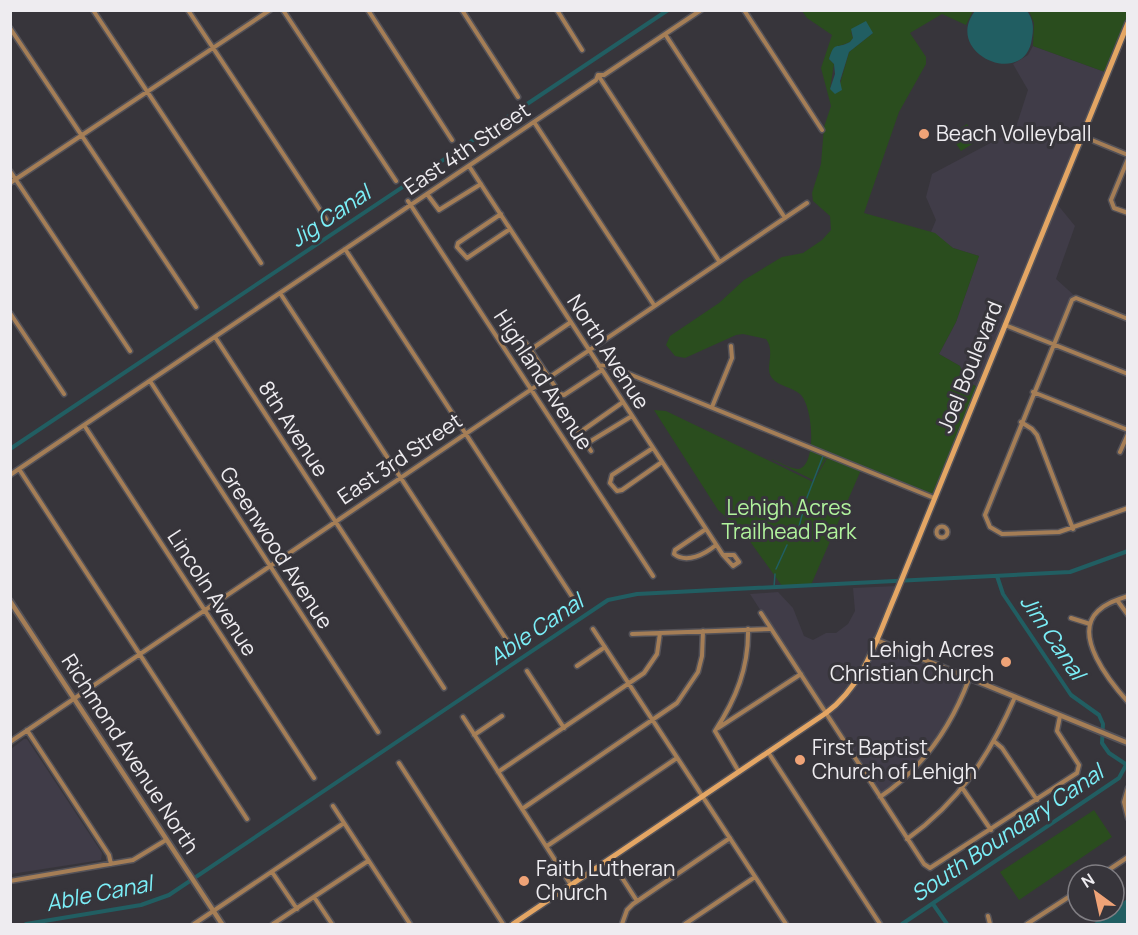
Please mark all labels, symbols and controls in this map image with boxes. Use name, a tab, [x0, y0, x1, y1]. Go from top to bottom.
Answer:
street label: East 4th Street	[398, 96, 535, 201]
place label: Beach Volleyball	[936, 119, 1092, 147]
marker: Beach Volleyball	[917, 127, 931, 141]
water label: Jig Canal	[284, 176, 379, 254]
street label: North Avenue	[561, 289, 656, 414]
street label: Joel Boulevard	[930, 297, 1008, 437]
street label: Highland Avenue	[488, 304, 600, 455]
street label: 8th Avenue	[252, 375, 335, 482]
street label: East 3rd Street	[332, 406, 467, 510]
street label: Greenwood Avenue	[214, 461, 340, 634]
park label: Lehigh Acres Trailhead Park	[722, 493, 857, 545]
street label: Lincoln Avenue	[162, 524, 264, 661]
water label: Able Canal	[483, 585, 591, 672]
water label: Jim Canal	[1014, 588, 1094, 688]
place label: Lehigh Acres Christian Church	[830, 635, 994, 687]
street label: Richmond Avenue North	[56, 648, 206, 859]
marker: Lehigh Acres Christian Church	[999, 655, 1013, 669]
place label: First Baptist Church of Lehigh	[812, 733, 977, 785]
marker: First Baptist Church of Lehigh	[793, 753, 807, 767]
water label: South Boundary Canal	[905, 756, 1111, 909]
place label: Faith Lutheran Church	[536, 854, 675, 906]
north arrow	[1066, 863, 1126, 923]
water label: Able Canal	[43, 867, 158, 918]
text: N	[1077, 868, 1099, 893]
marker: Faith Lutheran Church	[517, 874, 531, 888]

